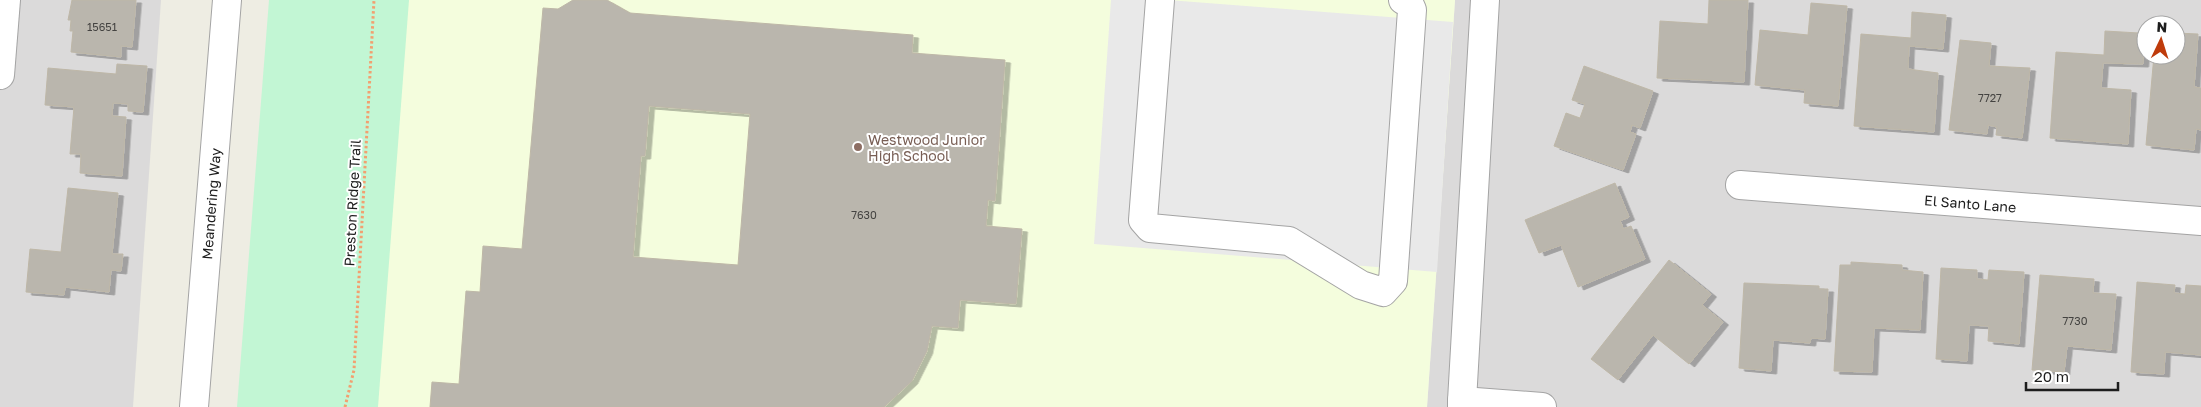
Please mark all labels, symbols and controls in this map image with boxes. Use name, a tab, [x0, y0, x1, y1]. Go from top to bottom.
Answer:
north arrow	[2136, 15, 2186, 65]
text: N	[2156, 18, 2168, 35]
house number: 15651	[87, 20, 117, 33]
house number: 7727	[1978, 91, 2002, 104]
place label: Westwood Junior High School	[868, 131, 985, 164]
street label: Preston Ridge Trail	[340, 139, 364, 267]
marker: Westwood Junior High School	[852, 141, 864, 153]
street label: Meandering Way	[197, 147, 223, 260]
street label: El Santo Lane	[1924, 191, 2017, 215]
house number: 7630	[851, 208, 877, 221]
house number: 7730	[2063, 314, 2088, 327]
scale bar	[2026, 360, 2118, 392]
text: 20 m	[2034, 367, 2069, 385]

